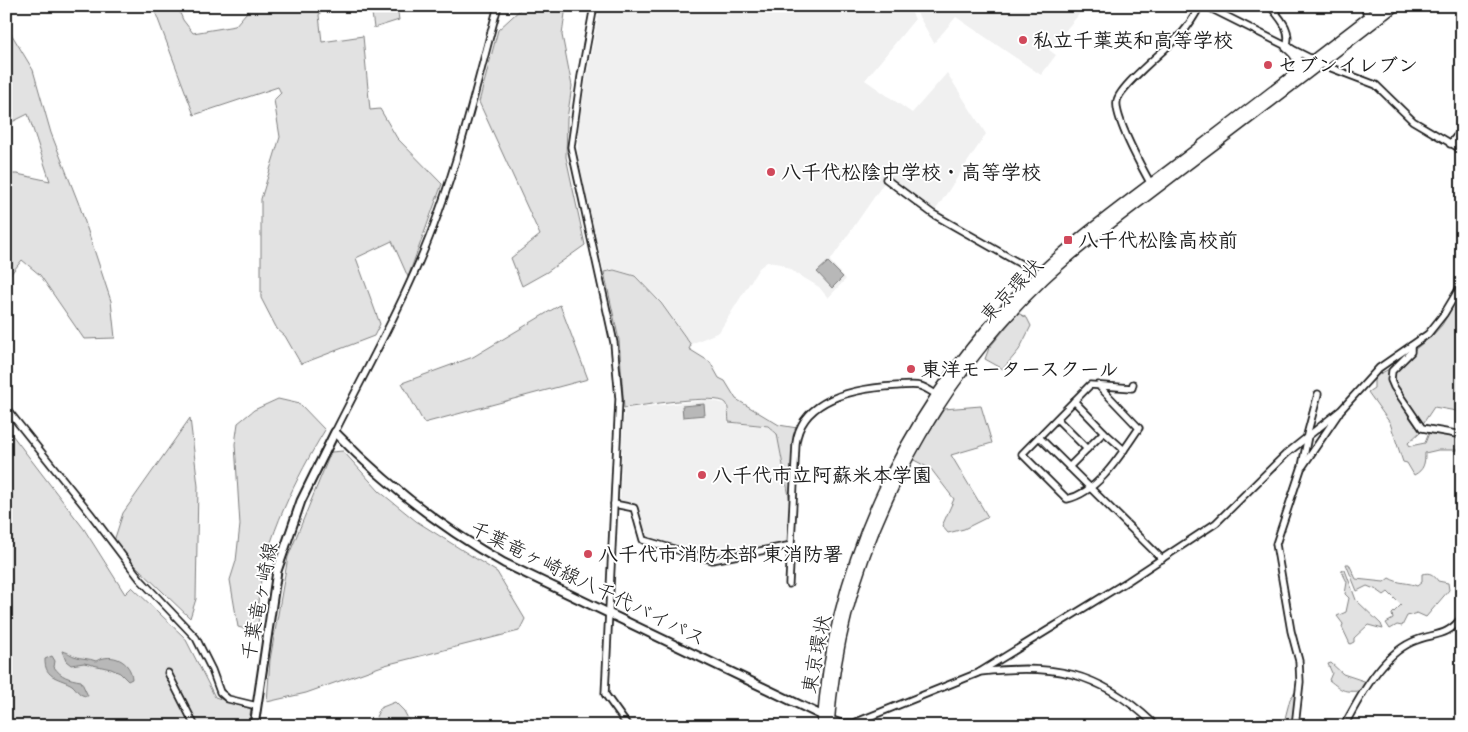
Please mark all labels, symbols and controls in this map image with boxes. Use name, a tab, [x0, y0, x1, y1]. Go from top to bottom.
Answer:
place label: 私立千葉英和高等学校	[1033, 28, 1233, 57]
marker: 私立千葉英和高等学校	[1017, 34, 1029, 46]
place label: セブンイレブン	[1278, 53, 1418, 82]
marker: セブンイレブン	[1262, 59, 1274, 71]
place label: 八千代松陰中学校・高等学校	[781, 160, 1041, 189]
marker: 八千代松陰中学校・高等学校	[765, 166, 777, 178]
place label: 八千代松陰高校前	[1078, 228, 1238, 257]
marker: 八千代松陰高校前	[1062, 234, 1074, 246]
street label: 東京環状	[975, 253, 1051, 331]
place label: 東洋モータースクール	[921, 357, 1119, 386]
marker: 東洋モータースクール	[905, 363, 917, 375]
place label: 八千代市立阿蘇米本学園	[712, 463, 932, 492]
marker: 八千代市立阿蘇米本学園	[696, 469, 708, 481]
street label: 千葉竜ヶ崎線八千代バイパス	[464, 515, 710, 655]
street label: 千葉竜ヶ崎線	[236, 540, 287, 663]
place label: 八千代市消防本部 東消防署	[598, 542, 843, 571]
marker: 八千代市消防本部 東消防署	[582, 548, 594, 560]
street label: 東京環状	[797, 612, 840, 697]

